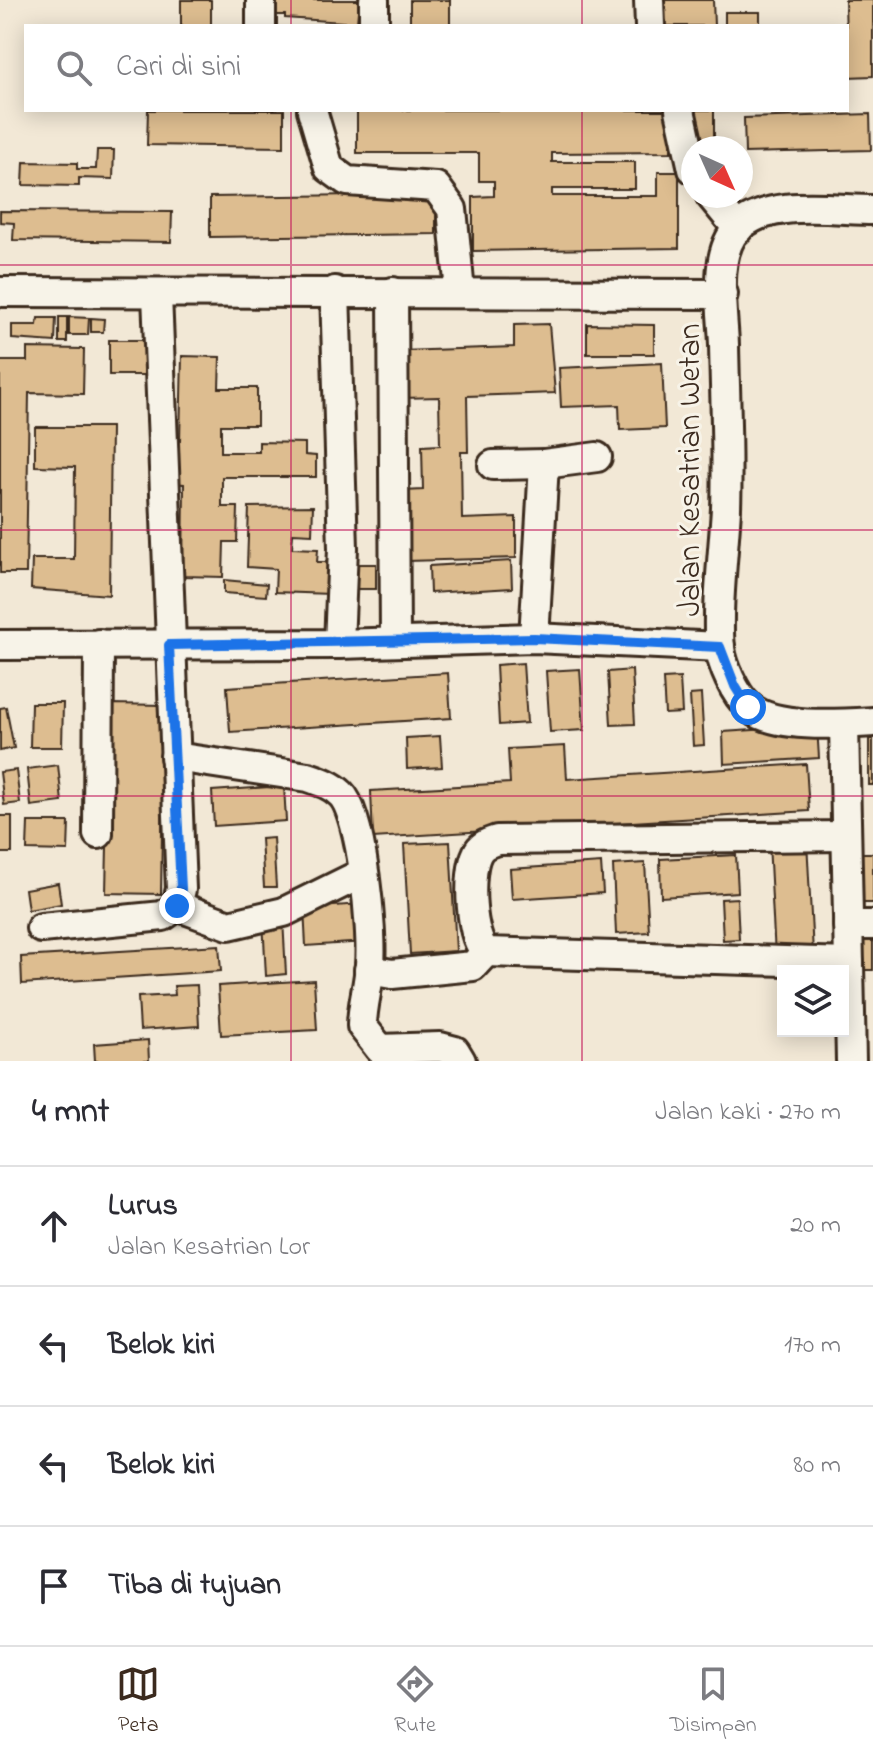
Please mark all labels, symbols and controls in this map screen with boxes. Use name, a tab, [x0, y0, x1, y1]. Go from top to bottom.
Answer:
search box	[24, 24, 849, 112]
icon: search	[52, 46, 96, 90]
text: Cari di sini	[116, 46, 242, 90]
north arrow	[681, 136, 753, 208]
street label: Jalan Kesatrian Wetan	[668, 323, 715, 617]
route start	[730, 689, 766, 725]
route end	[159, 888, 195, 924]
map controls	[777, 965, 849, 1037]
button: layers	[777, 965, 849, 1037]
text: 4 mnt	[32, 1088, 109, 1138]
text: Jalan kaki · 270 m	[655, 1094, 841, 1132]
text: Lurus	[108, 1185, 178, 1229]
icon: ahead	[32, 1204, 76, 1248]
text: 20 m	[790, 1207, 841, 1245]
text: Jalan Kesatrian Lor	[108, 1229, 310, 1267]
icon: left	[32, 1324, 76, 1368]
text: Belok kiri	[108, 1324, 215, 1368]
text: 170 m	[784, 1327, 841, 1365]
icon: left	[32, 1444, 76, 1488]
text: Belok kiri	[108, 1444, 215, 1488]
text: 80 m	[793, 1447, 841, 1485]
icon: arrive	[32, 1564, 76, 1608]
text: Tiba di tujuan	[108, 1564, 281, 1608]
tab: Peta	[116, 1662, 160, 1742]
tab: Rute	[393, 1662, 437, 1742]
tab: Disimpan	[670, 1662, 757, 1742]

